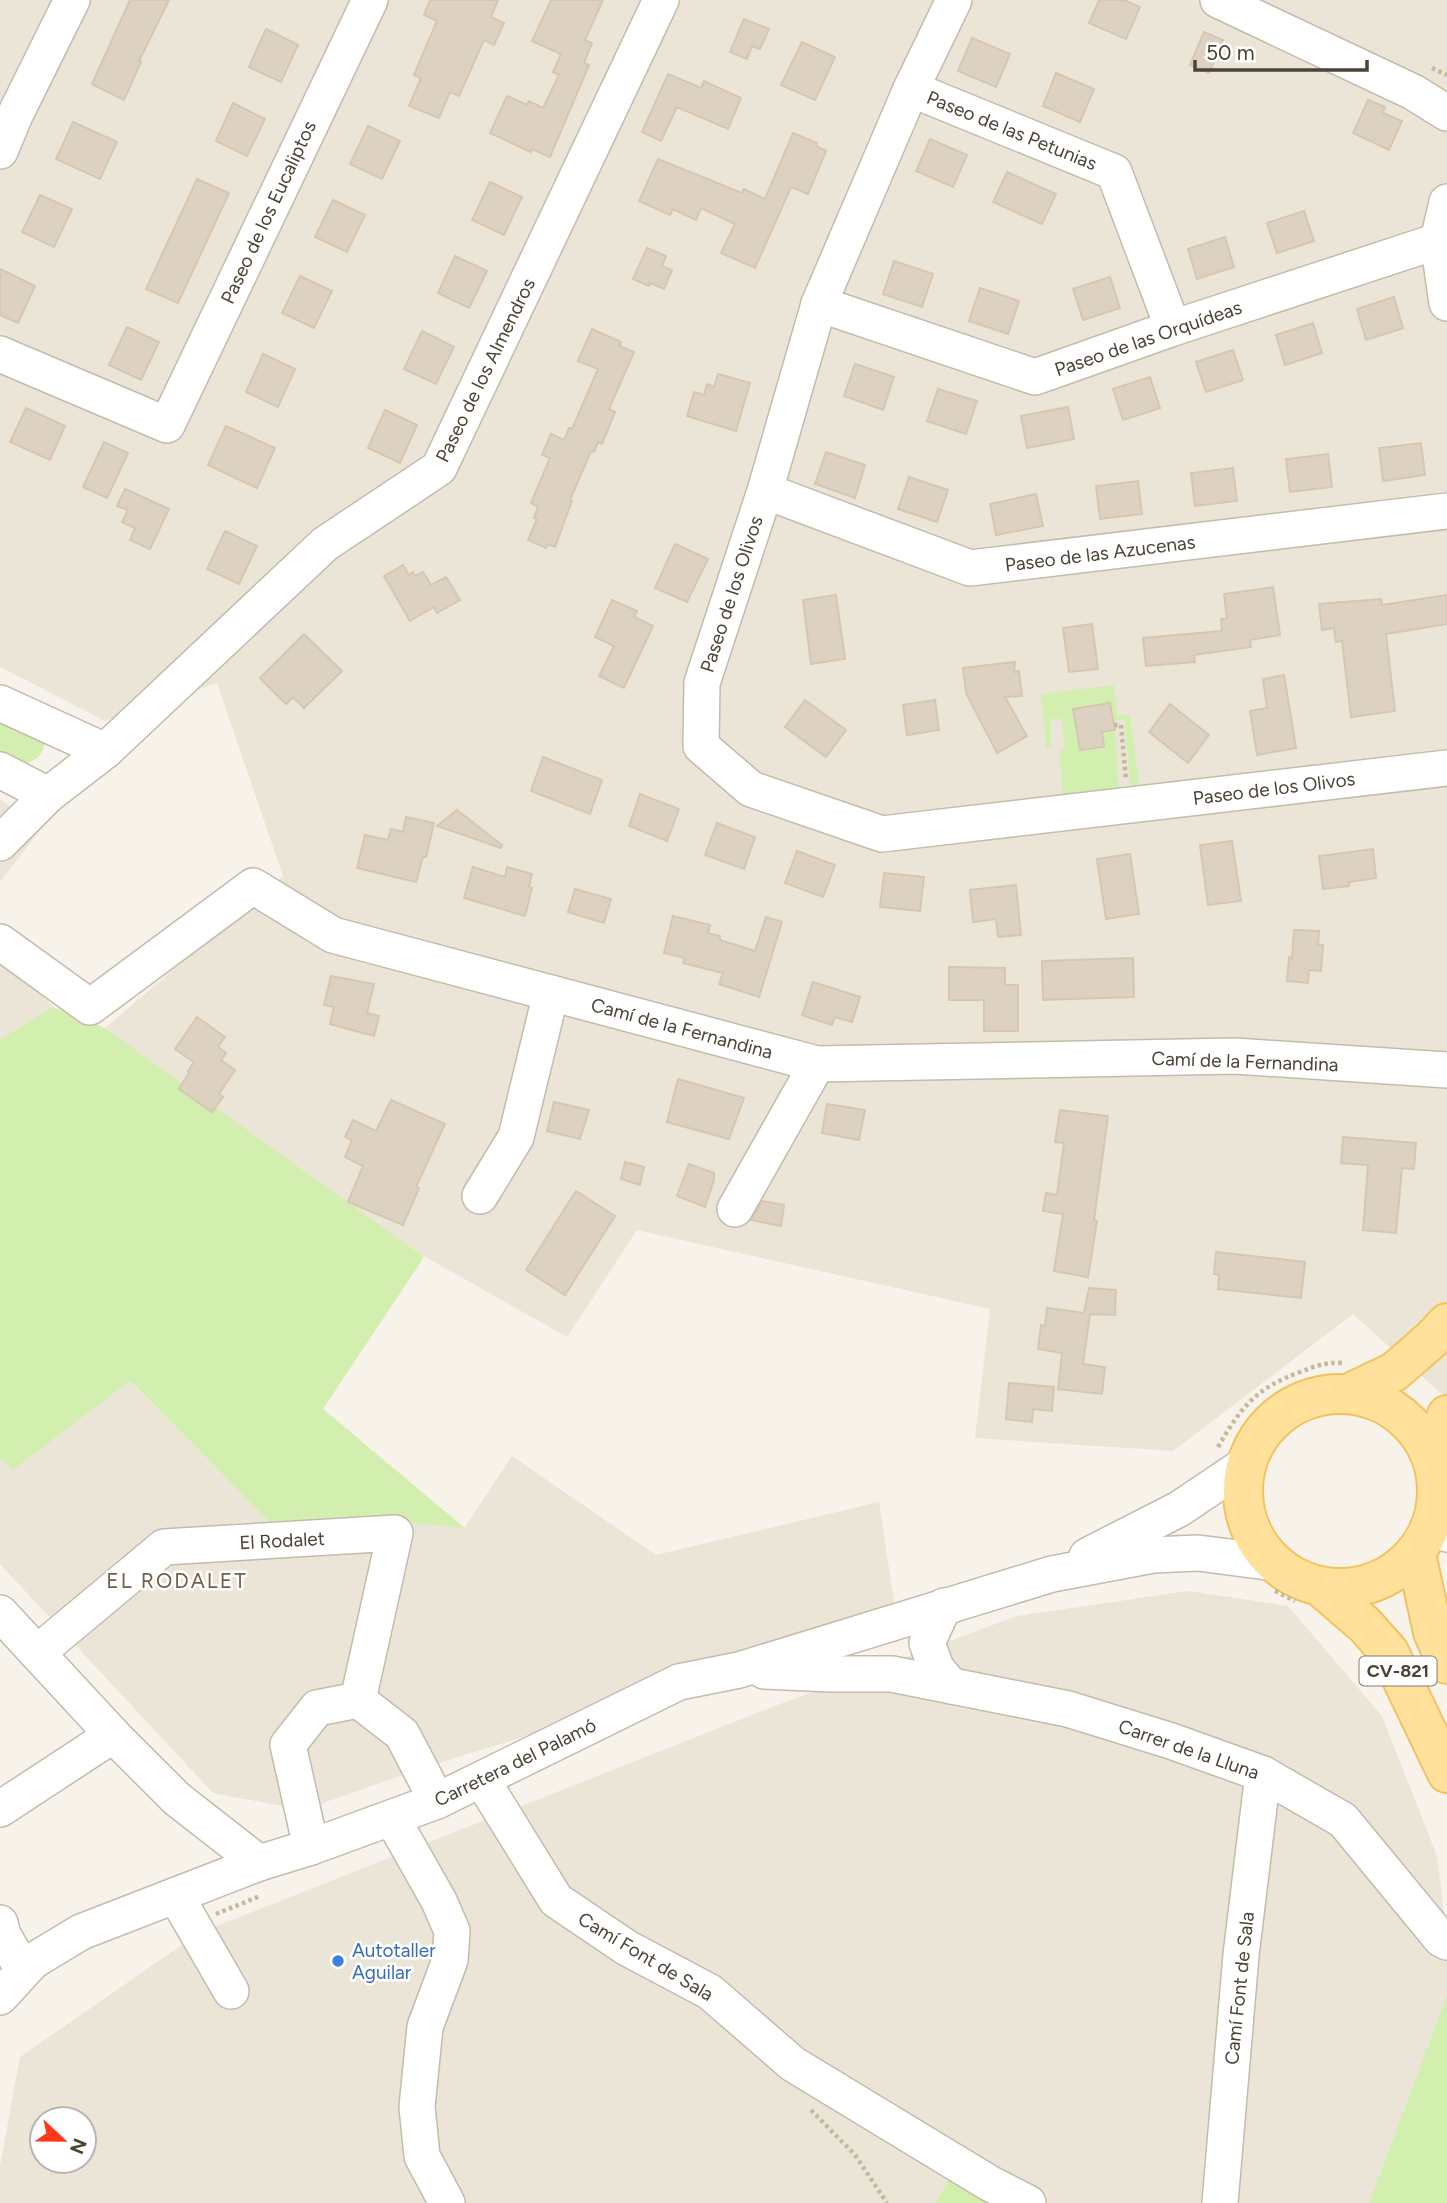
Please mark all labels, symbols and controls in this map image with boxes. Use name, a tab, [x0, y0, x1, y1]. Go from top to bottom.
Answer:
scale bar	[1195, 28, 1366, 72]
text: 50 m	[1206, 40, 1255, 65]
street label: Paseo de las Petunias	[923, 86, 1100, 175]
street label: Paseo de los Eucaliptos	[216, 117, 321, 307]
street label: Paseo de los Almendros	[431, 274, 540, 466]
street label: Paseo de las Orquídeas	[1052, 296, 1245, 381]
street label: Paseo de los Olivos	[695, 513, 768, 675]
street label: Paseo de las Azucenas	[1004, 530, 1197, 577]
street label: Paseo de los Olivos	[1192, 767, 1357, 810]
street label: Camí de la Fernandina	[589, 993, 775, 1064]
street label: Camí de la Fernandina	[1151, 1047, 1339, 1076]
street label: El Rodalet	[239, 1527, 325, 1554]
district label: EL RODALET	[106, 1568, 248, 1593]
road number: CV-821	[1360, 1656, 1436, 1686]
street label: Carretera del Palamó	[431, 1713, 600, 1812]
street label: Carrer de la Lluna	[1115, 1715, 1262, 1784]
street label: Camí Font de Sala	[574, 1907, 718, 2006]
street label: Camí Font de Sala	[1220, 1910, 1259, 2066]
place label: Autotaller Aguilar	[352, 1939, 436, 1984]
marker: Autotaller Aguilar	[330, 1953, 346, 1969]
north arrow	[28, 2105, 98, 2175]
text: N	[65, 2135, 92, 2157]

